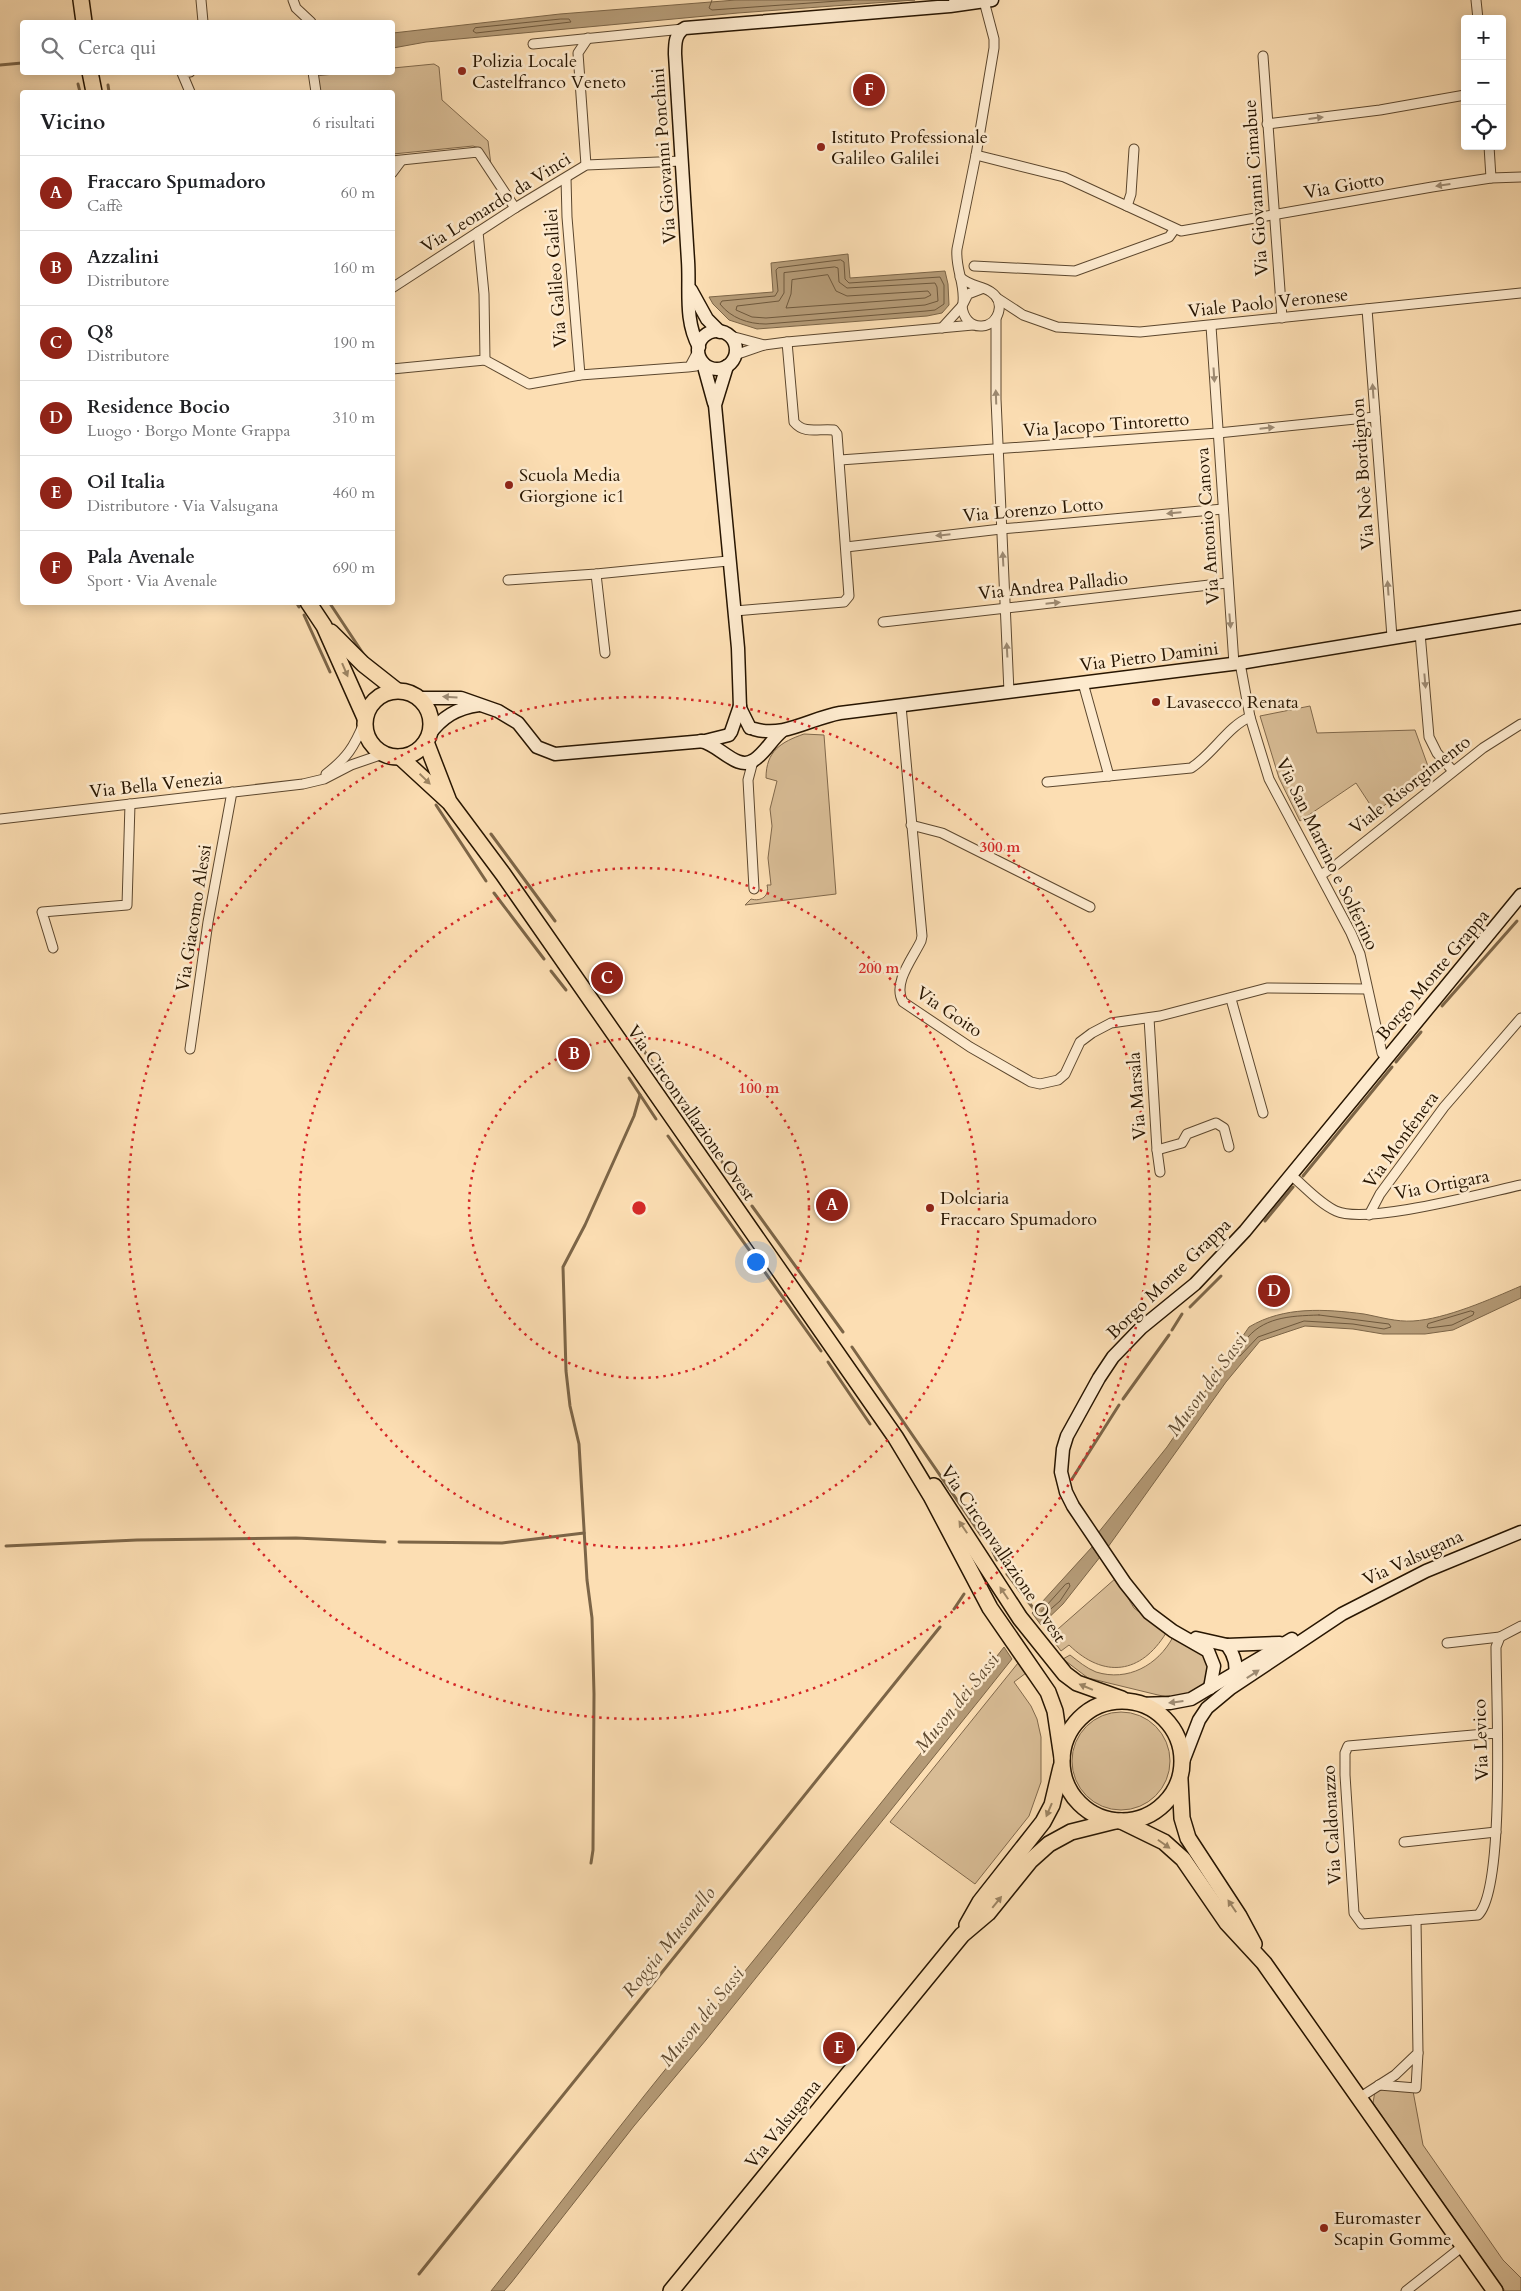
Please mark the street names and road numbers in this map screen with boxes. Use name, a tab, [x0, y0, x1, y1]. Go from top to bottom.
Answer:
street label: Via Giovanni Ponchini	[645, 67, 683, 245]
street label: Via Giovanni Cimabue	[1237, 99, 1275, 277]
street label: Via Leonardo da Vinci	[416, 147, 576, 259]
street label: Via Giotto	[1302, 167, 1386, 205]
street label: Via Galileo Galilei	[539, 208, 573, 348]
street label: Viale Paolo Veronese	[1187, 282, 1349, 324]
street label: Via Noè Bordignon	[1345, 396, 1381, 551]
street label: Via Jacopo Tintoretto	[1022, 407, 1190, 443]
street label: Via Antonio Canova	[1190, 446, 1226, 605]
street label: Via Lorenzo Lotto	[962, 491, 1104, 529]
street label: Via Andrea Palladio	[977, 566, 1129, 606]
street label: Via Pietro Damini	[1078, 636, 1220, 678]
street label: Viale Risorgimento	[1344, 730, 1476, 840]
street label: Via San Martino e Solferino	[1269, 754, 1385, 955]
street label: Via Bella Venezia	[88, 766, 224, 804]
street label: Via Giacomo Alessi	[170, 843, 218, 993]
street label: Borgo Monte Grappa	[1371, 904, 1496, 1046]
street label: Via Goito	[911, 981, 987, 1044]
street label: Via Circonvallazione Ovest	[621, 1020, 761, 1206]
street label: Via Marsala	[1121, 1051, 1153, 1141]
street label: Via Monfenera	[1357, 1086, 1445, 1194]
street label: Via Ortigara	[1392, 1164, 1492, 1206]
street label: Borgo Monte Grappa	[1101, 1213, 1237, 1345]
street label: Via Circonvallazione Ovest	[934, 1460, 1072, 1648]
street label: Via Valsugana	[1359, 1524, 1468, 1592]
street label: Via Levico	[1467, 1698, 1495, 1781]
street label: Via Caldonazzo	[1316, 1764, 1348, 1886]
street label: Via Valsugana	[739, 2074, 827, 2174]

